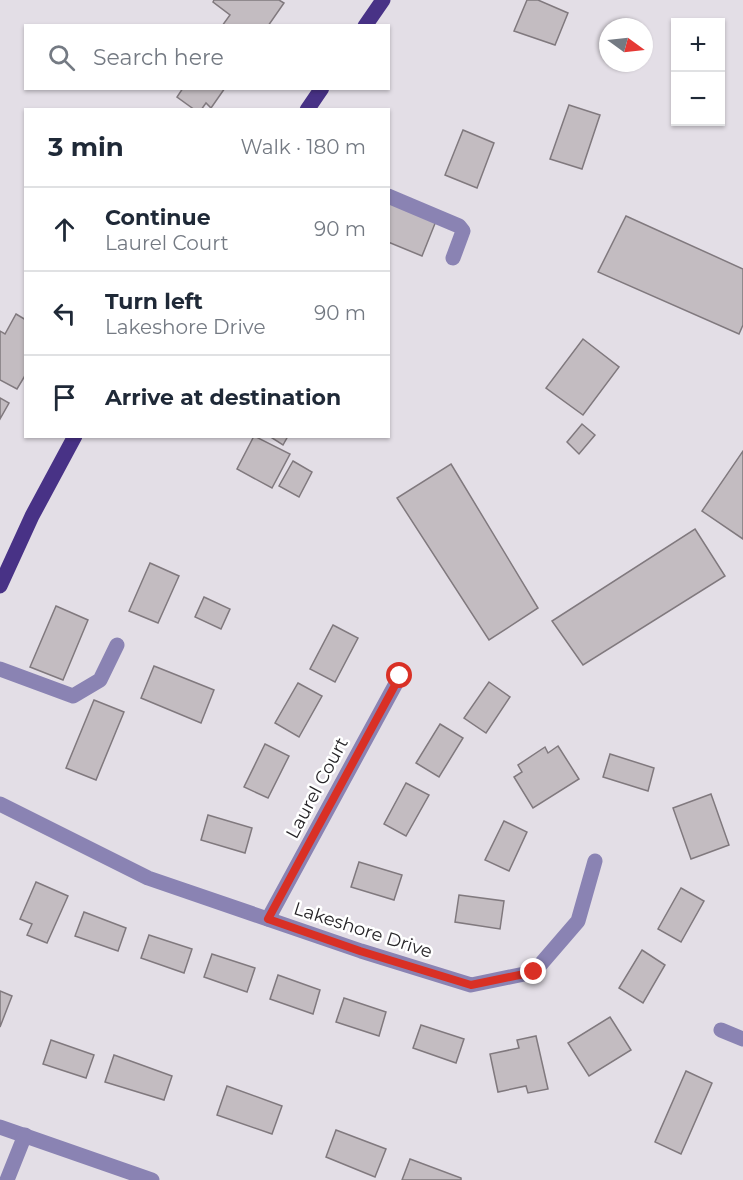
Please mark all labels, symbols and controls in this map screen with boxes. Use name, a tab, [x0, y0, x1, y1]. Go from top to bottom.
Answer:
north arrow	[599, 18, 653, 72]
map controls	[671, 18, 725, 126]
button: +	[671, 18, 725, 72]
search box	[24, 24, 390, 90]
icon: search	[45, 41, 78, 74]
text: Search here	[93, 44, 224, 71]
button: −	[671, 72, 725, 126]
text: 3 min	[48, 131, 124, 163]
text: Walk · 180 m	[241, 135, 366, 159]
text: Continue	[105, 204, 211, 231]
icon: ahead	[48, 213, 81, 246]
text: 90 m	[314, 217, 366, 241]
text: Laurel Court	[105, 231, 229, 255]
text: Turn left	[105, 288, 203, 315]
icon: left	[48, 297, 81, 330]
text: 90 m	[314, 301, 366, 325]
text: Lakeshore Drive	[105, 315, 266, 339]
icon: arrive	[48, 381, 81, 414]
text: Arrive at destination	[105, 384, 341, 411]
route start	[386, 662, 412, 688]
street label: Laurel Court	[281, 734, 353, 842]
street label: Lakeshore Drive	[291, 897, 435, 963]
route end	[520, 958, 546, 984]

